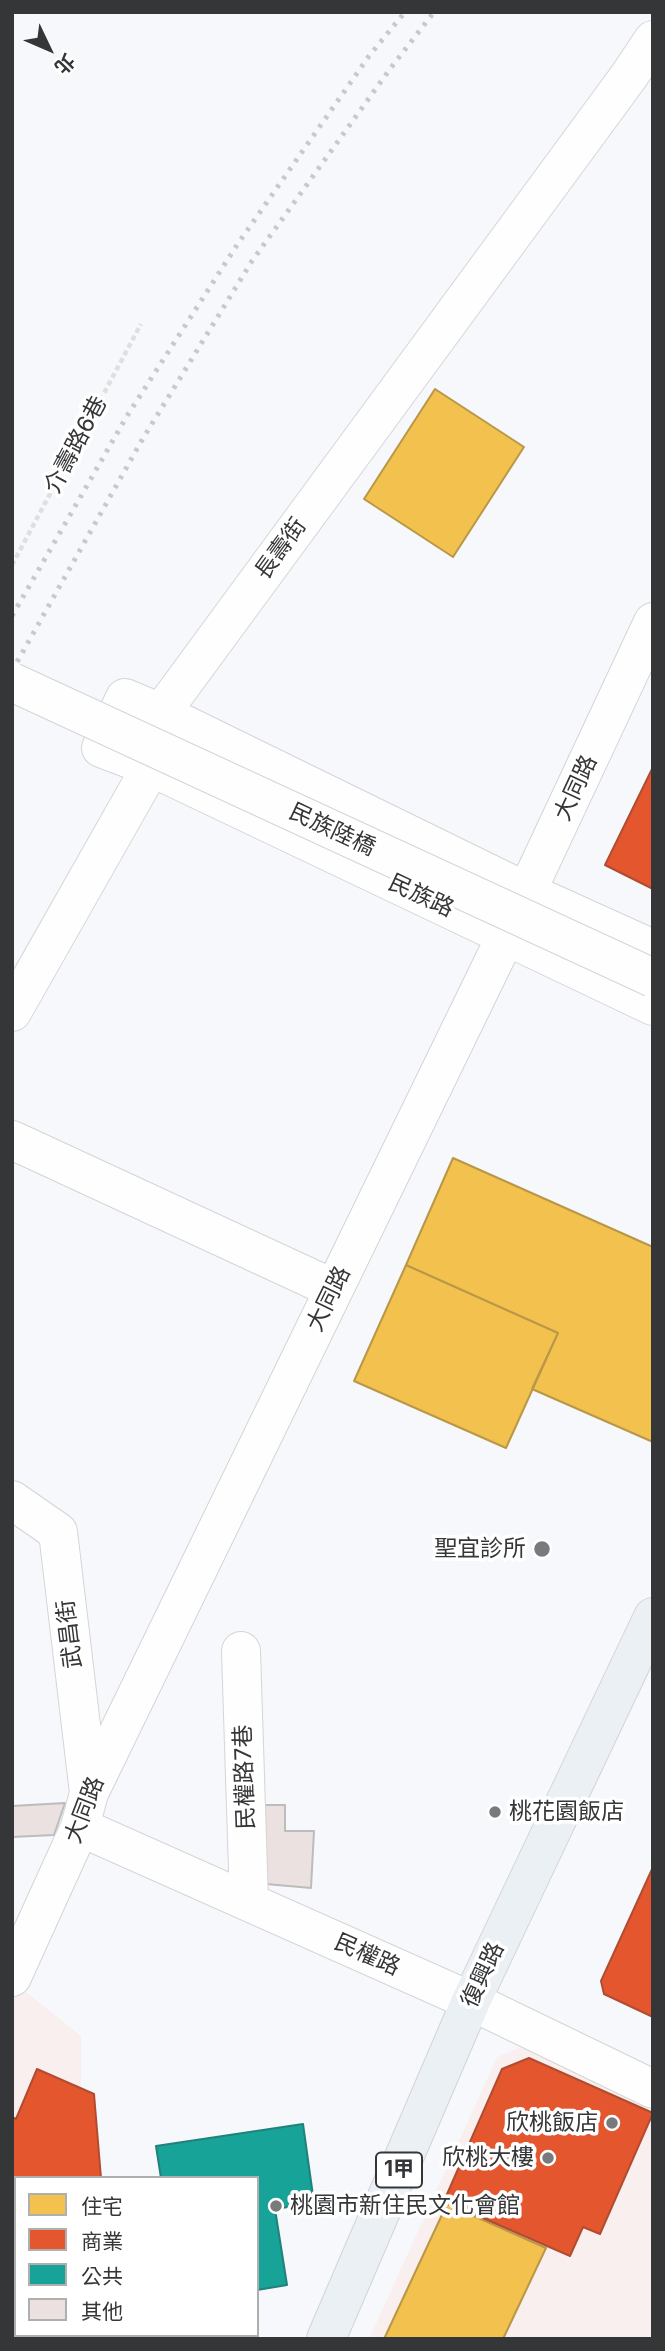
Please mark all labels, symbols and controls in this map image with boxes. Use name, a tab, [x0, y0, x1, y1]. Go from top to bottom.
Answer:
north arrow	[14, 14, 84, 84]
text: 北	[50, 49, 79, 79]
street label: 介壽路6巷	[39, 392, 113, 498]
street label: 長壽街	[250, 513, 312, 585]
street label: 大同路	[549, 751, 603, 825]
street label: 民族陸橋	[284, 798, 380, 862]
street label: 民族路	[384, 869, 458, 923]
street label: 大同路	[301, 1262, 357, 1336]
place label: 聖宜診所	[434, 1535, 526, 1563]
marker: 聖宜診所	[532, 1539, 552, 1559]
street label: 武昌街	[52, 1598, 88, 1670]
street label: 民權路7巷	[229, 1724, 261, 1830]
street label: 大同路	[60, 1773, 110, 1847]
place label: 桃花園飯店	[509, 1798, 624, 1826]
marker: 桃花園飯店	[487, 1804, 503, 1820]
street label: 民權路	[330, 1928, 404, 1982]
street label: 復興路	[456, 1938, 510, 2012]
place label: 欣桃飯店	[506, 2109, 598, 2137]
marker: 欣桃飯店	[604, 2115, 620, 2131]
place label: 欣桃大樓	[442, 2144, 534, 2172]
marker: 欣桃大樓	[540, 2150, 556, 2166]
road number: 1甲	[376, 2152, 422, 2188]
legend	[14, 2176, 259, 2337]
place label: 桃園市新住民文化會館	[290, 2192, 520, 2220]
text: 住宅	[81, 2194, 123, 2219]
marker: 桃園市新住民文化會館	[268, 2198, 284, 2214]
text: 商業	[81, 2229, 123, 2254]
text: 公共	[81, 2264, 123, 2289]
text: 其他	[81, 2299, 123, 2324]

